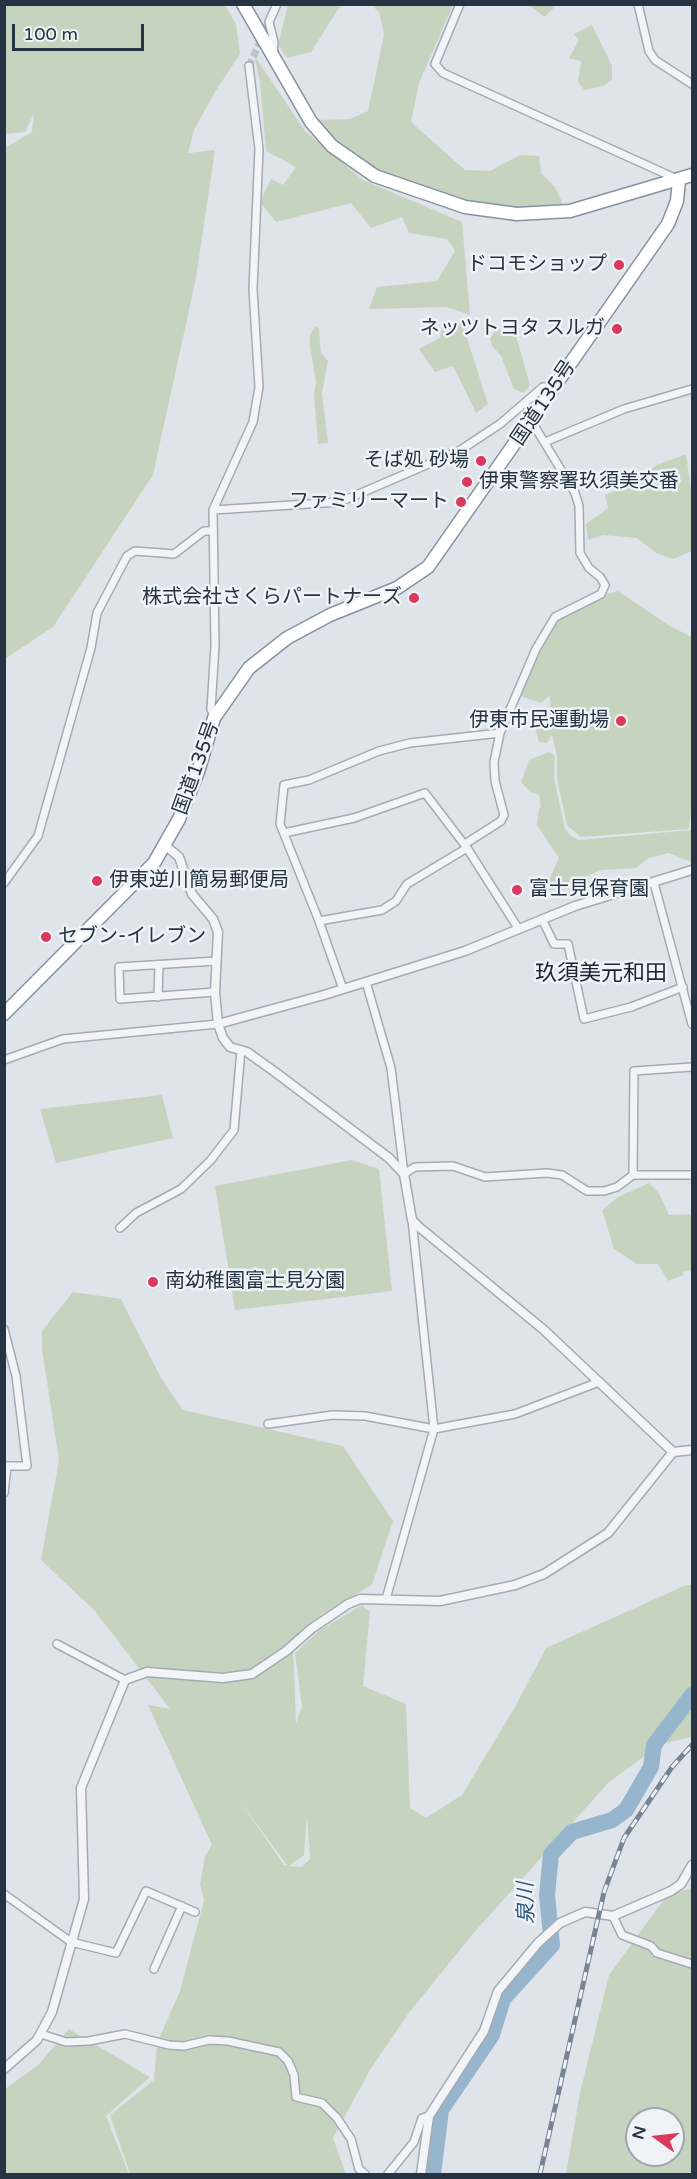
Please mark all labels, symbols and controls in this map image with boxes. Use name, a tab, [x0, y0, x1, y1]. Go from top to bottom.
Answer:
scale bar	[15, 12, 147, 50]
text: 100 m	[23, 23, 78, 45]
place label: ドコモショップ	[467, 253, 607, 277]
marker: ドコモショップ	[612, 258, 626, 272]
place label: ネッツトヨタ スルガ	[420, 317, 605, 341]
marker: ネッツトヨタ スルガ	[610, 322, 624, 336]
street label: 国道135号	[507, 356, 581, 450]
place label: そば処 砂場	[364, 449, 469, 473]
marker: そば処 砂場	[474, 454, 488, 468]
place label: 伊東警察署玖須美交番	[479, 470, 679, 494]
marker: 伊東警察署玖須美交番	[460, 475, 474, 489]
place label: ファミリーマート	[289, 490, 449, 514]
marker: ファミリーマート	[454, 495, 468, 509]
place label: 株式会社さくらパートナーズ	[142, 586, 402, 610]
marker: 株式会社さくらパートナーズ	[407, 591, 421, 605]
place label: 伊東市民運動場	[469, 709, 609, 733]
marker: 伊東市民運動場	[614, 714, 628, 728]
street label: 国道135号	[169, 718, 225, 818]
place label: 伊東逆川簡易郵便局	[109, 869, 289, 893]
marker: 伊東逆川簡易郵便局	[90, 874, 104, 888]
place label: 富士見保育園	[529, 878, 649, 902]
marker: 富士見保育園	[510, 883, 524, 897]
place label: セブン-イレブン	[58, 925, 206, 949]
marker: セブン-イレブン	[39, 930, 53, 944]
district label: 玖須美元和田	[535, 961, 667, 987]
place label: 南幼稚園富士見分園	[165, 1270, 345, 1294]
marker: 南幼稚園富士見分園	[146, 1275, 160, 1289]
water label: 泉川	[514, 1882, 540, 1924]
north arrow	[625, 2107, 685, 2167]
text: N	[628, 2124, 651, 2142]

